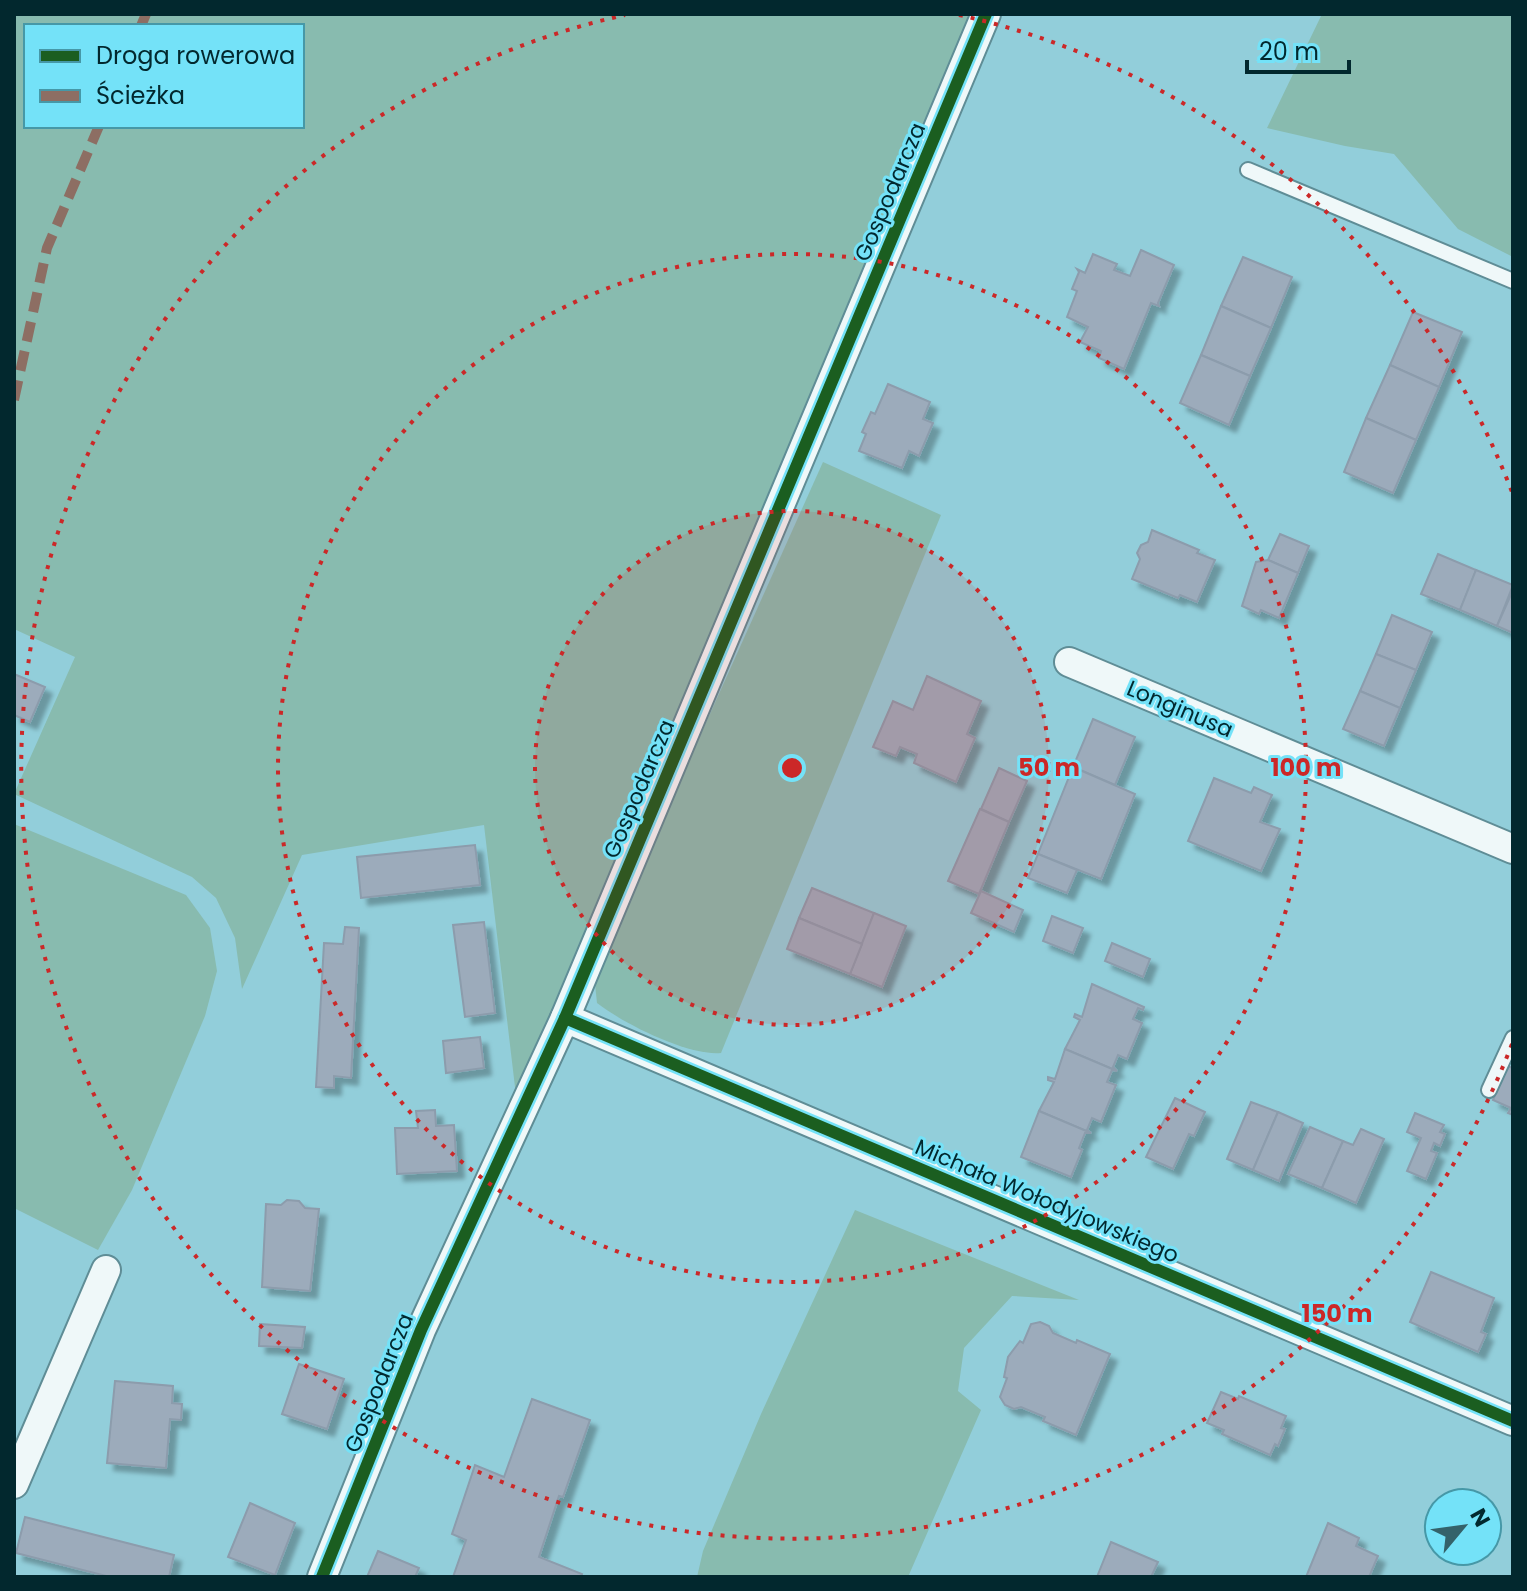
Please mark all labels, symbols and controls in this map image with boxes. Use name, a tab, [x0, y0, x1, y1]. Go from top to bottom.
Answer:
legend	[24, 24, 304, 128]
scale bar	[1247, 24, 1349, 74]
text: 20 m	[1259, 35, 1319, 68]
text: Droga rowerowa	[96, 39, 295, 72]
text: Ścieżka	[96, 79, 185, 112]
street label: Gospodarcza	[847, 118, 933, 266]
street label: Longinusa	[1122, 673, 1238, 745]
street label: Gospodarcza	[596, 715, 682, 863]
text: 50 m	[1018, 751, 1080, 784]
text: 100 m	[1271, 751, 1341, 784]
centre of rings	[778, 754, 806, 782]
street label: Michała Wołodyjowskiego	[910, 1131, 1184, 1271]
text: 150 m	[1302, 1297, 1372, 1330]
street label: Gospodarcza	[337, 1309, 421, 1457]
north arrow	[1423, 1487, 1503, 1567]
text: N	[1462, 1503, 1498, 1532]

